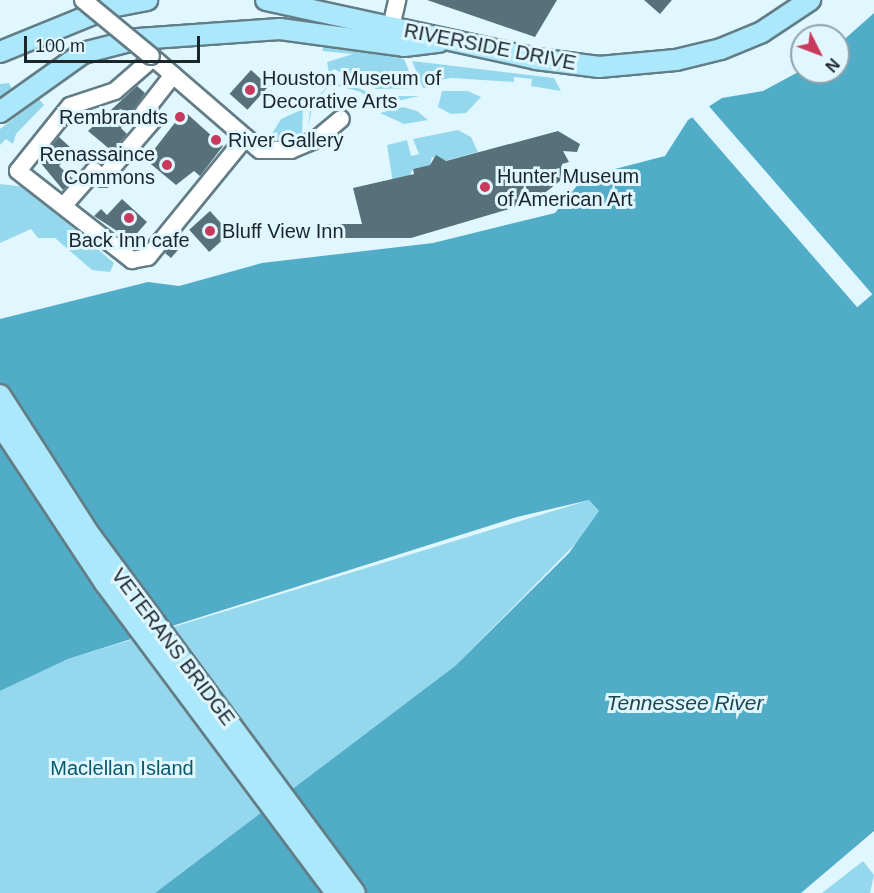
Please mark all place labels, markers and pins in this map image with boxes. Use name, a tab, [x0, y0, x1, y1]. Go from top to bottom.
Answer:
place label: Houston Museum of Decorative Arts	[262, 66, 441, 113]
marker: Houston Museum of Decorative Arts	[243, 83, 257, 97]
place label: Rembrandts	[59, 105, 168, 129]
marker: Rembrandts	[173, 110, 187, 124]
place label: River Gallery	[228, 128, 344, 152]
marker: River Gallery	[209, 133, 223, 147]
place label: Renassaince Commons	[39, 142, 155, 189]
marker: Renassaince Commons	[160, 158, 174, 172]
place label: Hunter Museum of American Art	[497, 164, 639, 211]
marker: Hunter Museum of American Art	[478, 180, 492, 194]
marker: Back Inn cafe	[122, 211, 136, 225]
place label: Bluff View Inn	[222, 219, 344, 243]
marker: Bluff View Inn	[203, 224, 217, 238]
place label: Back Inn cafe	[68, 228, 190, 252]

